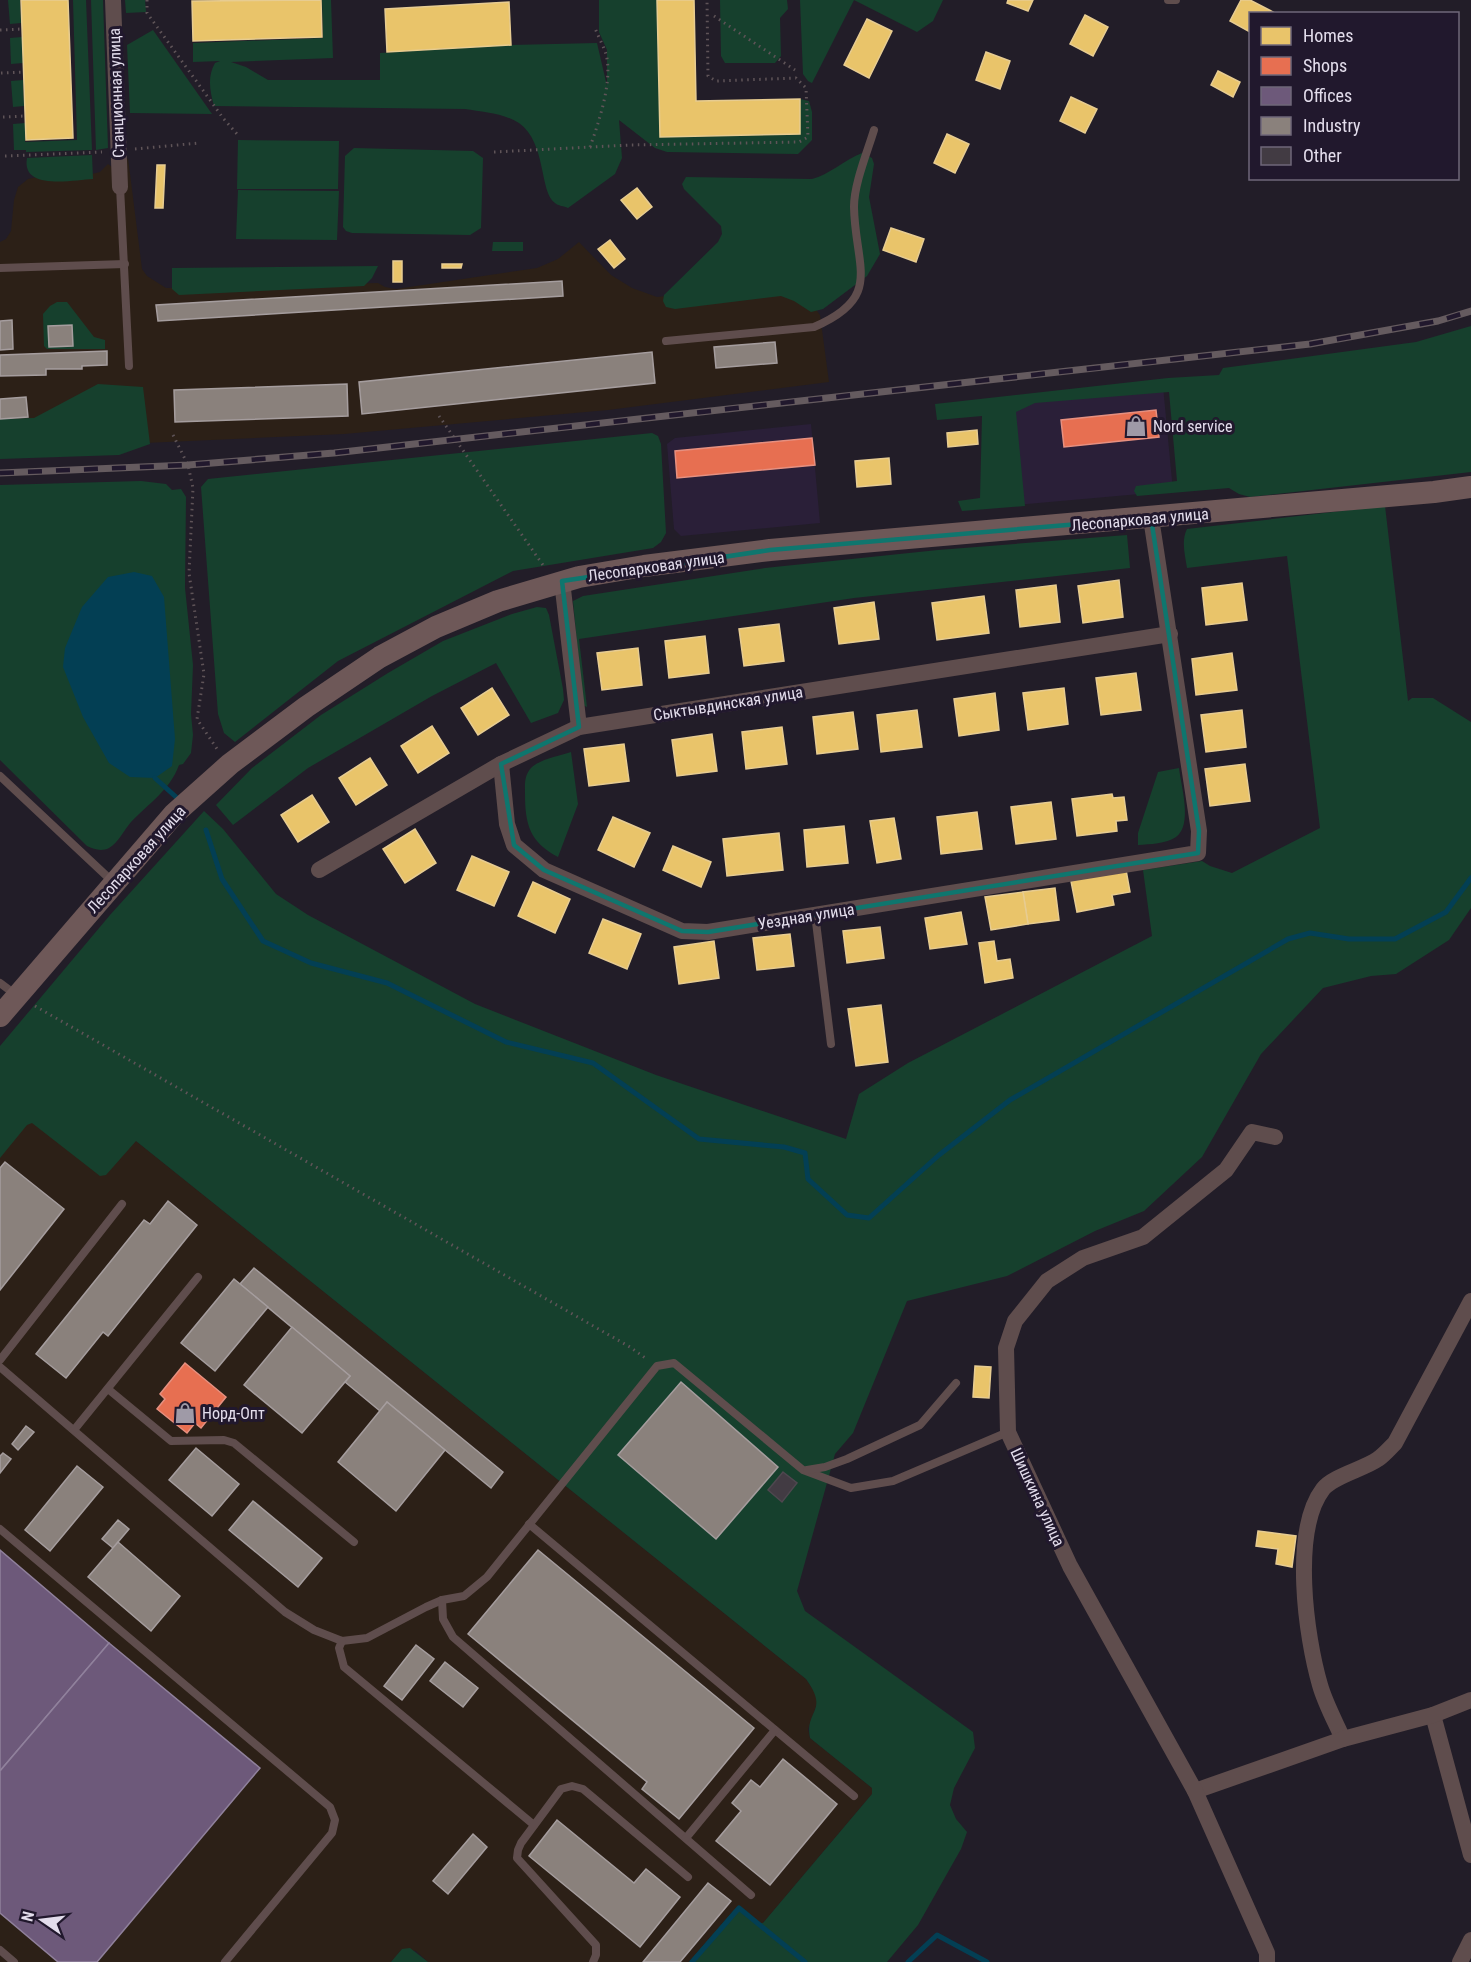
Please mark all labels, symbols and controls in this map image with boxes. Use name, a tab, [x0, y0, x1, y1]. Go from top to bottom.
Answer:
legend	[1249, 12, 1459, 180]
text: Homes	[1303, 25, 1353, 46]
street label: Станционная улица	[105, 28, 128, 158]
text: Shops	[1303, 55, 1347, 76]
text: Offices	[1303, 85, 1352, 106]
text: Industry	[1303, 115, 1361, 136]
text: Other	[1303, 145, 1342, 166]
shop icon: Nord service	[1124, 414, 1148, 438]
place label: Nord service	[1153, 417, 1233, 436]
street label: Лесопарковая улица	[1071, 504, 1210, 535]
street label: Лесопарковая улица	[586, 547, 726, 585]
street label: Сыктывдинская улица	[652, 682, 804, 725]
street label: Лесопарковая улица	[83, 802, 190, 917]
street label: Уездная улица	[757, 899, 856, 933]
shop icon: Норд-Опт	[173, 1401, 197, 1425]
place label: Норд-Опт	[202, 1404, 265, 1423]
street label: Шишкина улица	[1006, 1445, 1069, 1549]
north arrow	[12, 1890, 72, 1950]
text: N	[18, 1909, 38, 1924]

